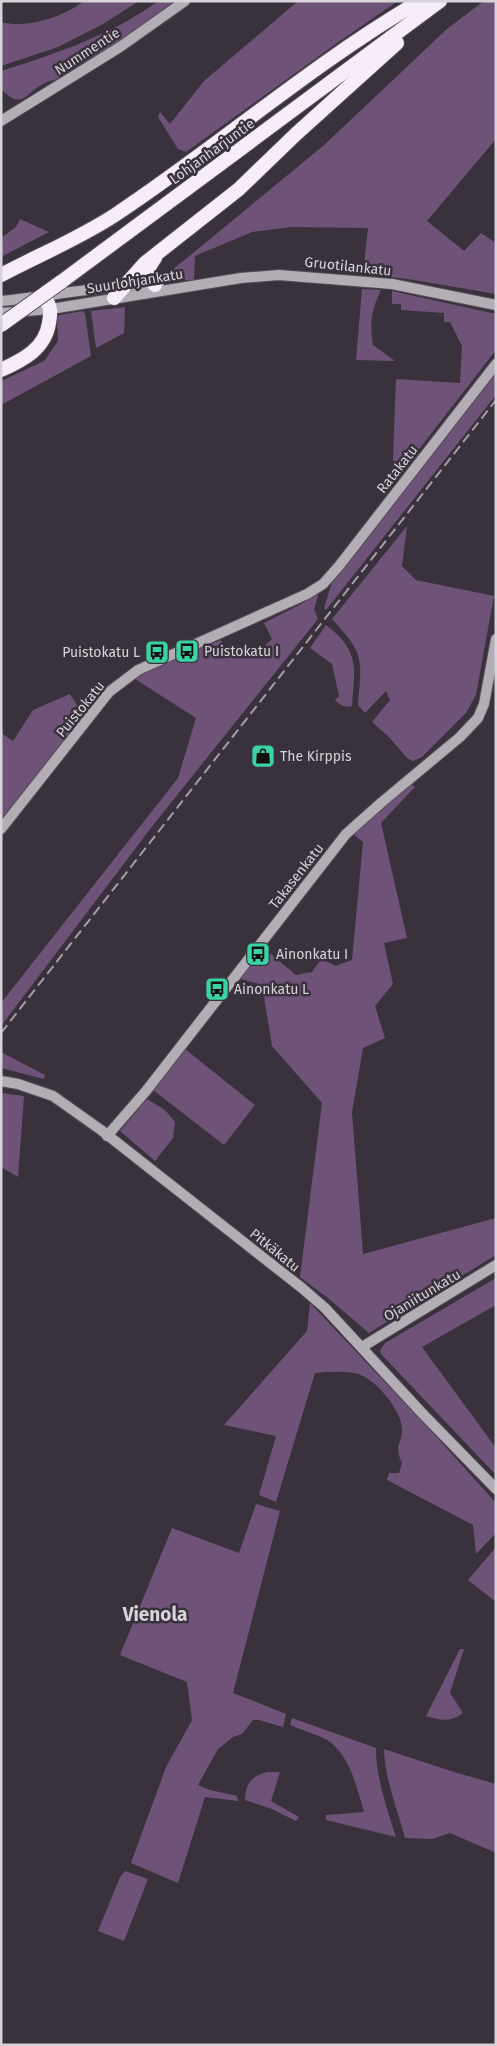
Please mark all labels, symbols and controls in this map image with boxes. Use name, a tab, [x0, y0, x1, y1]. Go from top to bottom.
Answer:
street label: Nummentie	[52, 24, 123, 79]
street label: Lohjanharjuntie	[167, 115, 258, 188]
street label: Gruotilankatu	[304, 253, 392, 280]
street label: Suurlohjankatu	[86, 265, 184, 297]
street label: Ratakatu	[373, 442, 421, 497]
bus stop icon: Puistokatu I	[174, 638, 200, 664]
bus stop icon: Puistokatu L	[144, 639, 170, 665]
place label: Puistokatu I	[204, 643, 279, 660]
place label: Puistokatu L	[62, 644, 140, 661]
street label: Puistokatu	[53, 678, 108, 741]
shop icon: The Kirppis	[250, 743, 276, 769]
place label: The Kirppis	[280, 748, 352, 765]
street label: Takasenkatu	[265, 840, 327, 913]
bus stop icon: Ainonkatu I	[245, 941, 271, 967]
place label: Ainonkatu I	[276, 946, 348, 963]
bus stop icon: Ainonkatu L	[204, 976, 230, 1002]
place label: Ainonkatu L	[234, 981, 309, 998]
street label: Pitkäkatu	[246, 1225, 303, 1276]
street label: Ojaniitunkatu	[381, 1266, 464, 1325]
district label: Vienola	[122, 1603, 187, 1626]

